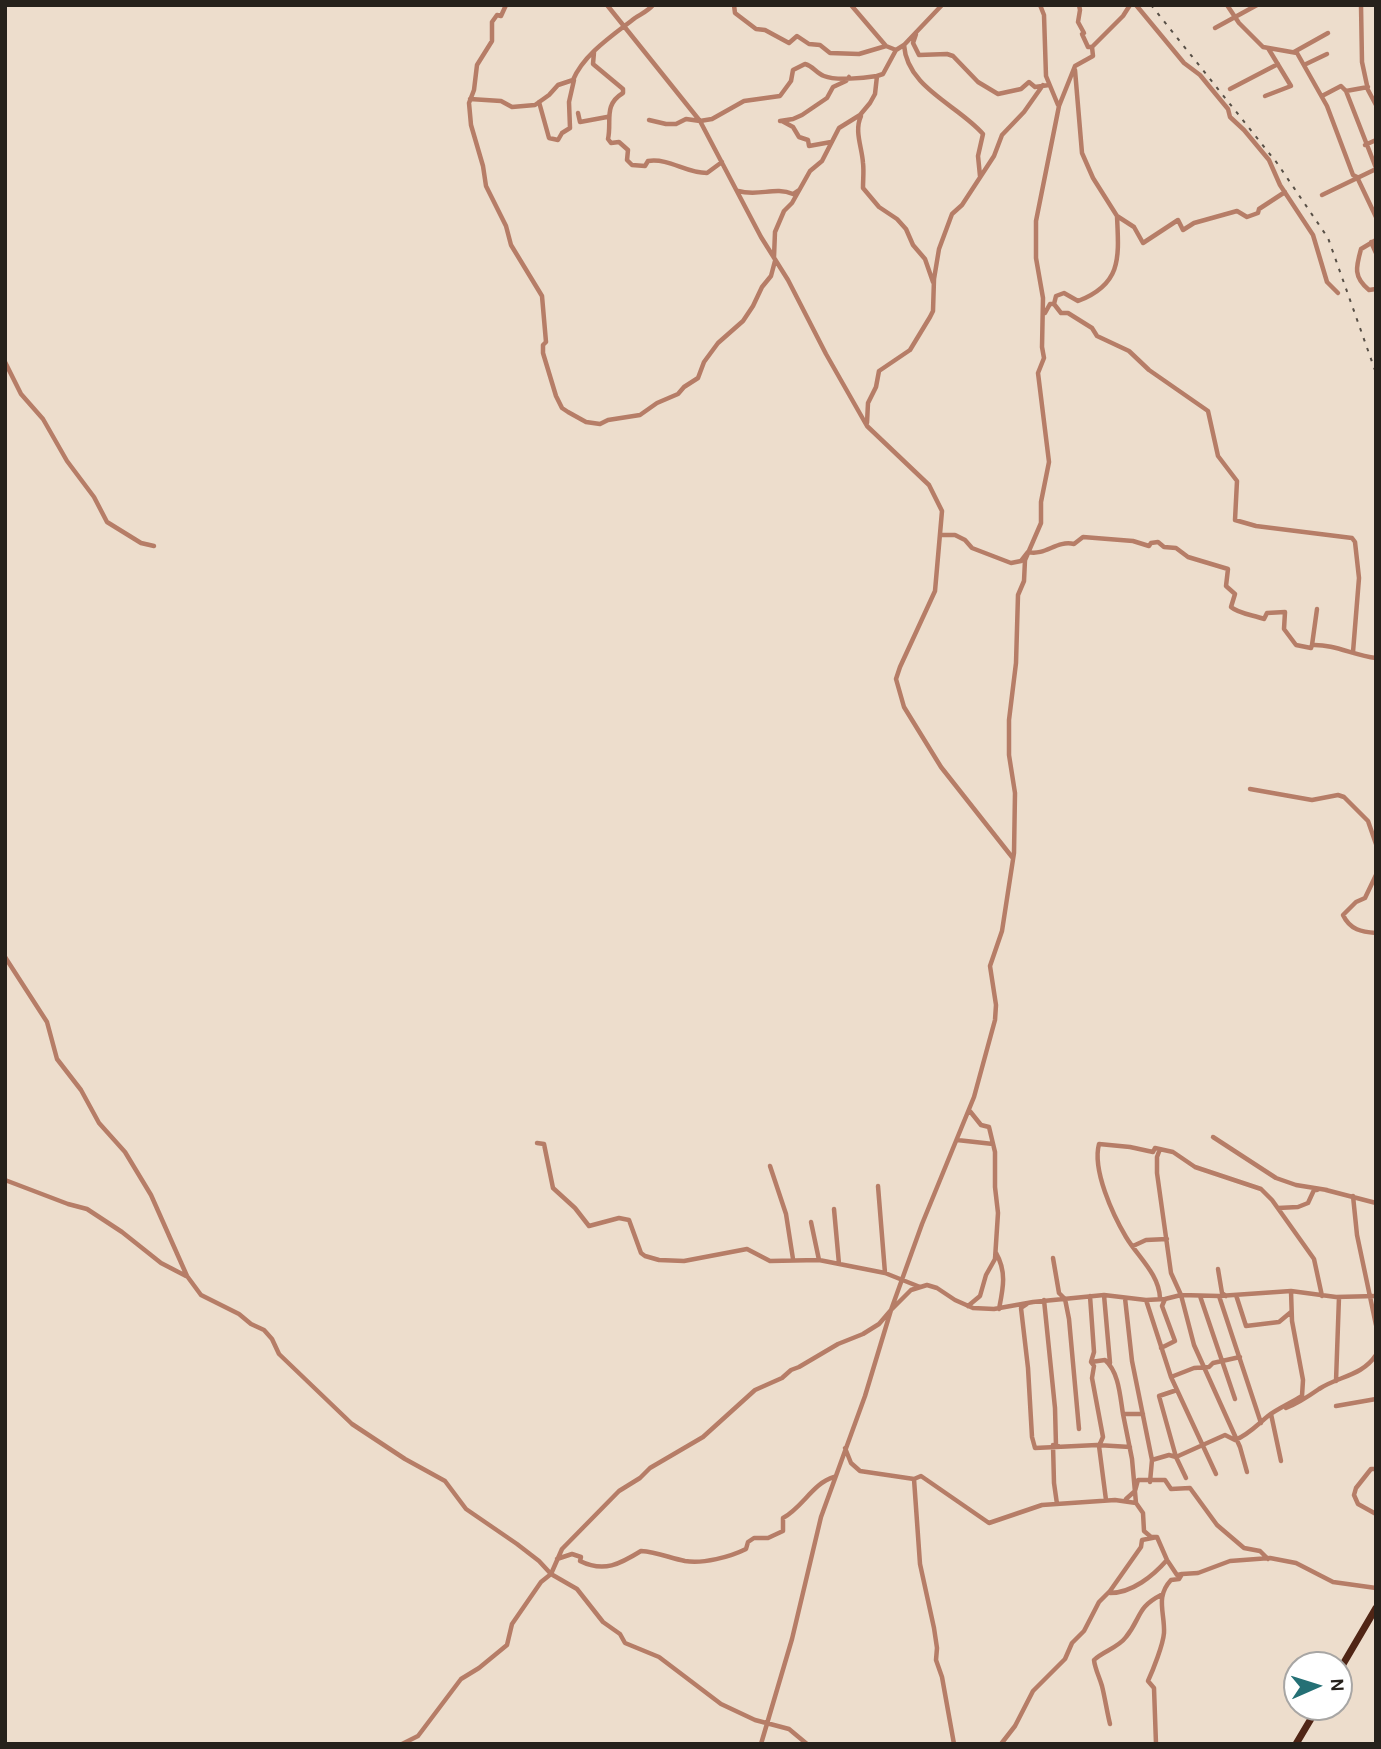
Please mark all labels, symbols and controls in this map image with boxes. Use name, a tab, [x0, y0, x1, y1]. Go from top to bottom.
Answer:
north arrow	[1283, 1651, 1353, 1721]
text: N	[1326, 1678, 1348, 1692]

